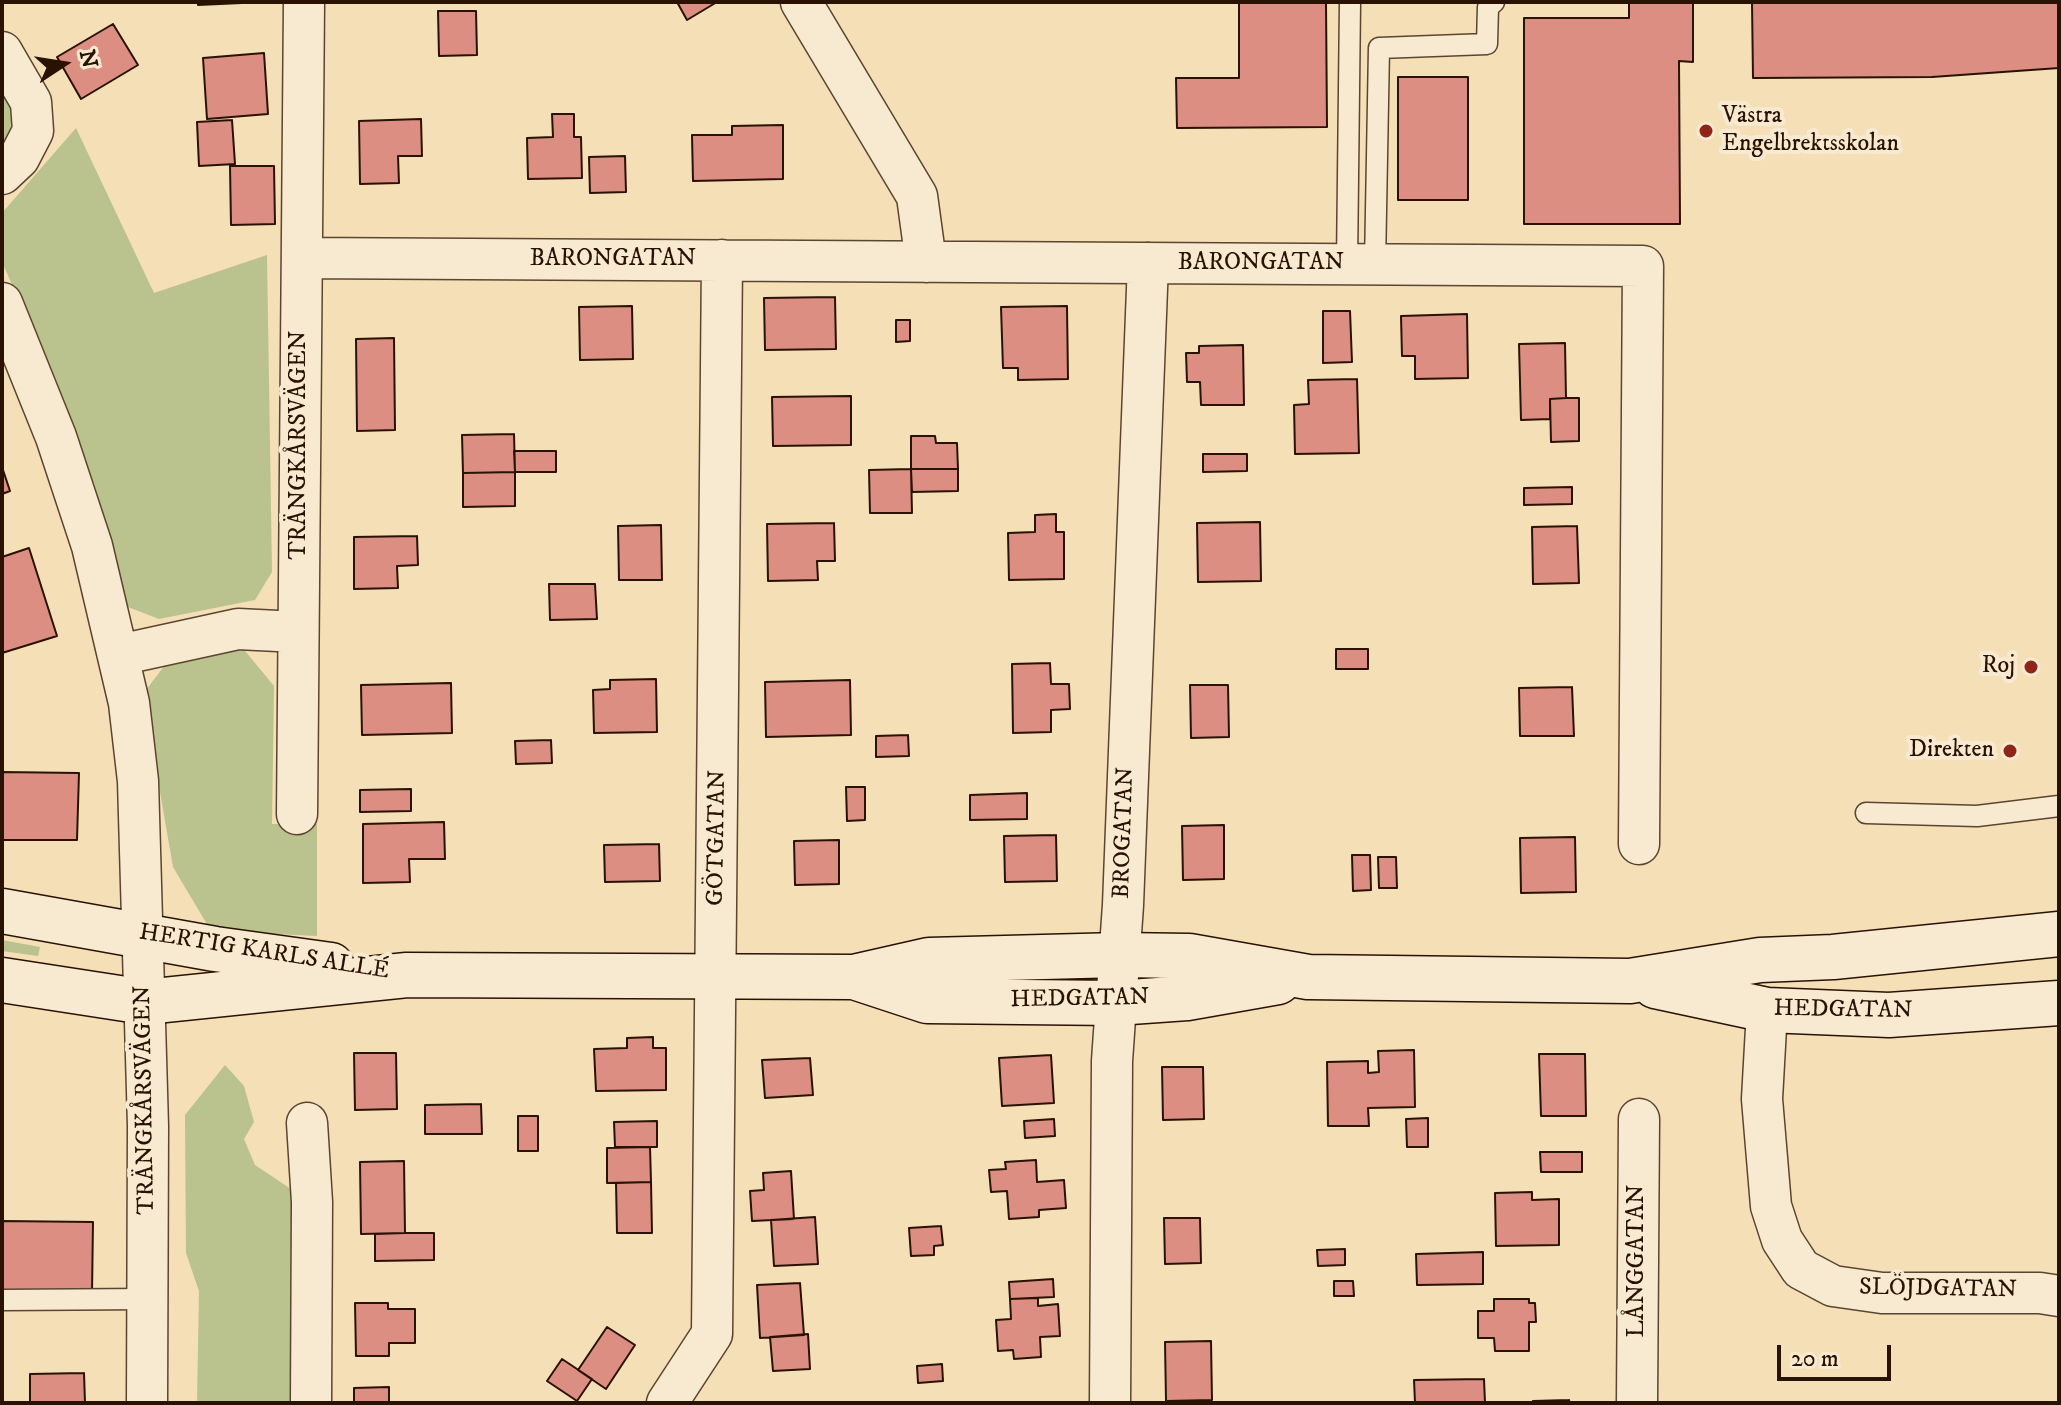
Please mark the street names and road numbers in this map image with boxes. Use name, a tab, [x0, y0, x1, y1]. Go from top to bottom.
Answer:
street label: BARONGATAN	[530, 246, 696, 274]
street label: BARONGATAN	[1178, 250, 1344, 278]
street label: TRÄNGKÅRSVÄGEN	[286, 330, 314, 560]
street label: BROGATAN	[1108, 767, 1142, 899]
street label: GÖTGATAN	[702, 770, 734, 906]
street label: HERTIG KARLS ALLÉ	[137, 919, 391, 987]
street label: HEDGATAN	[1010, 984, 1150, 1016]
street label: TRÄNGKÅRSVÄGEN	[130, 985, 162, 1215]
street label: HEDGATAN	[1773, 995, 1913, 1027]
street label: LÅNGGATAN	[1624, 1184, 1652, 1338]
street label: SLÖJDGATAN	[1859, 1274, 2017, 1306]

